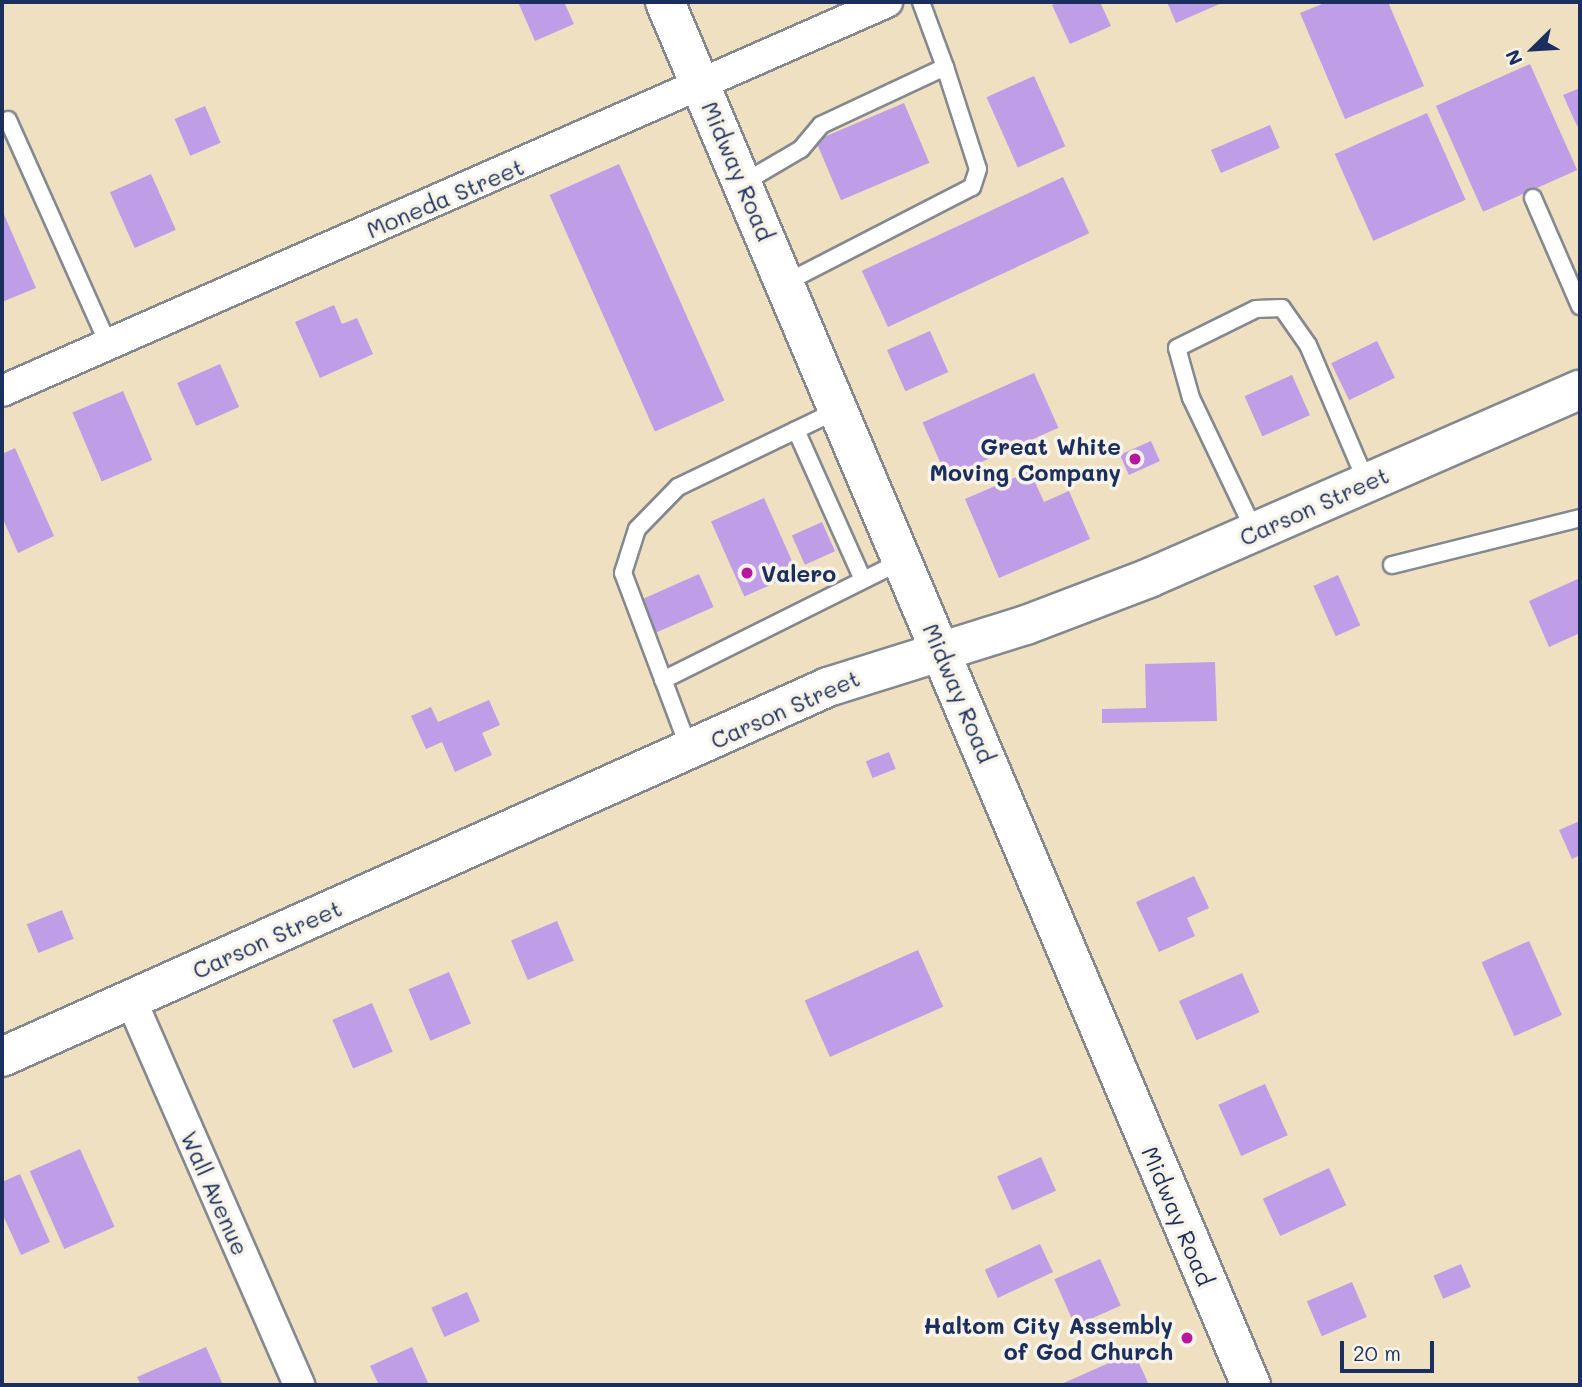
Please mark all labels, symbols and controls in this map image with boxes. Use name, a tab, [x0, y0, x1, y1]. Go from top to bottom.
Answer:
north arrow	[1498, 14, 1568, 84]
text: N	[1499, 46, 1528, 69]
street label: Midway Road	[696, 97, 780, 245]
street label: Moneda Street	[362, 152, 528, 244]
place label: Great White Moving Company	[929, 432, 1121, 486]
marker: Great White Moving Company	[1127, 451, 1143, 467]
street label: Carson Street	[1235, 461, 1393, 551]
place label: Valero	[761, 559, 836, 587]
marker: Valero	[739, 565, 755, 581]
street label: Midway Road	[917, 619, 1001, 767]
street label: Carson Street	[706, 664, 864, 754]
street label: Carson Street	[188, 894, 346, 984]
street label: Wall Avenue	[175, 1127, 255, 1259]
street label: Midway Road	[1136, 1142, 1220, 1290]
place label: Haltom City Assembly of God Church	[923, 1311, 1173, 1365]
scale bar	[1344, 1328, 1438, 1372]
marker: Haltom City Assembly of God Church	[1179, 1330, 1195, 1346]
text: 20 m	[1353, 1339, 1401, 1366]

